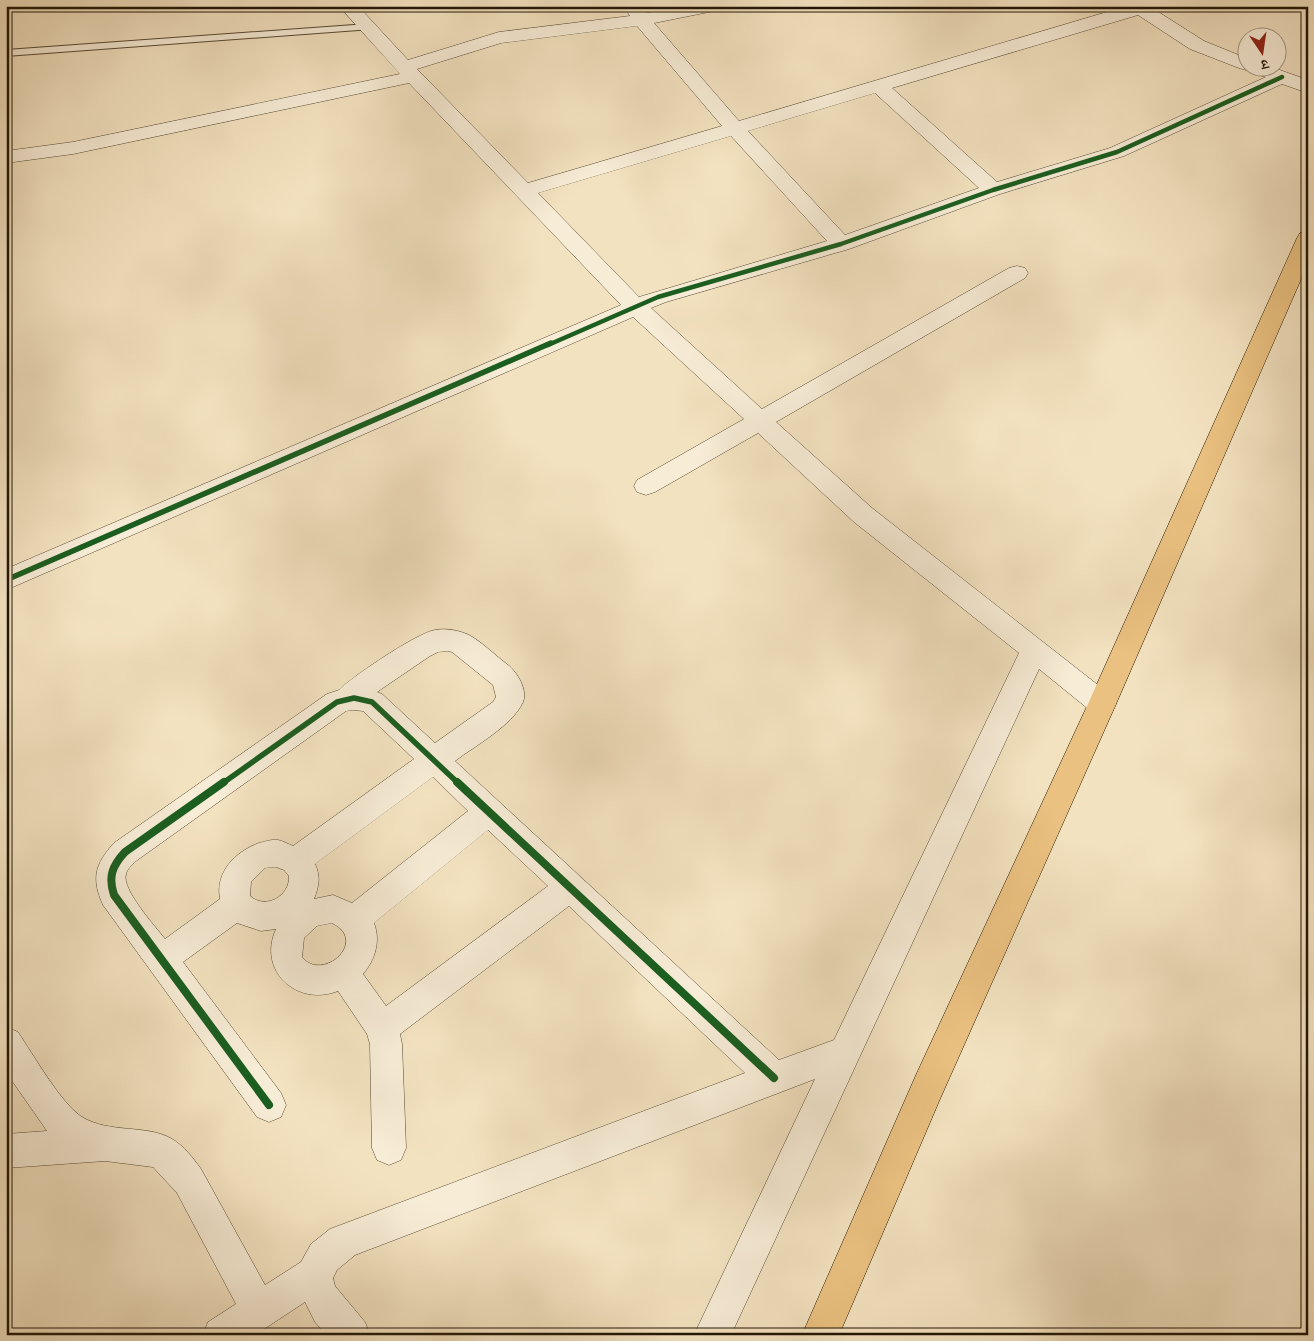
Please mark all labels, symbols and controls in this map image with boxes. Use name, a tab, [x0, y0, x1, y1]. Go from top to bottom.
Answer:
north arrow	[1236, 28, 1286, 78]
text: उ	[1258, 54, 1271, 73]

